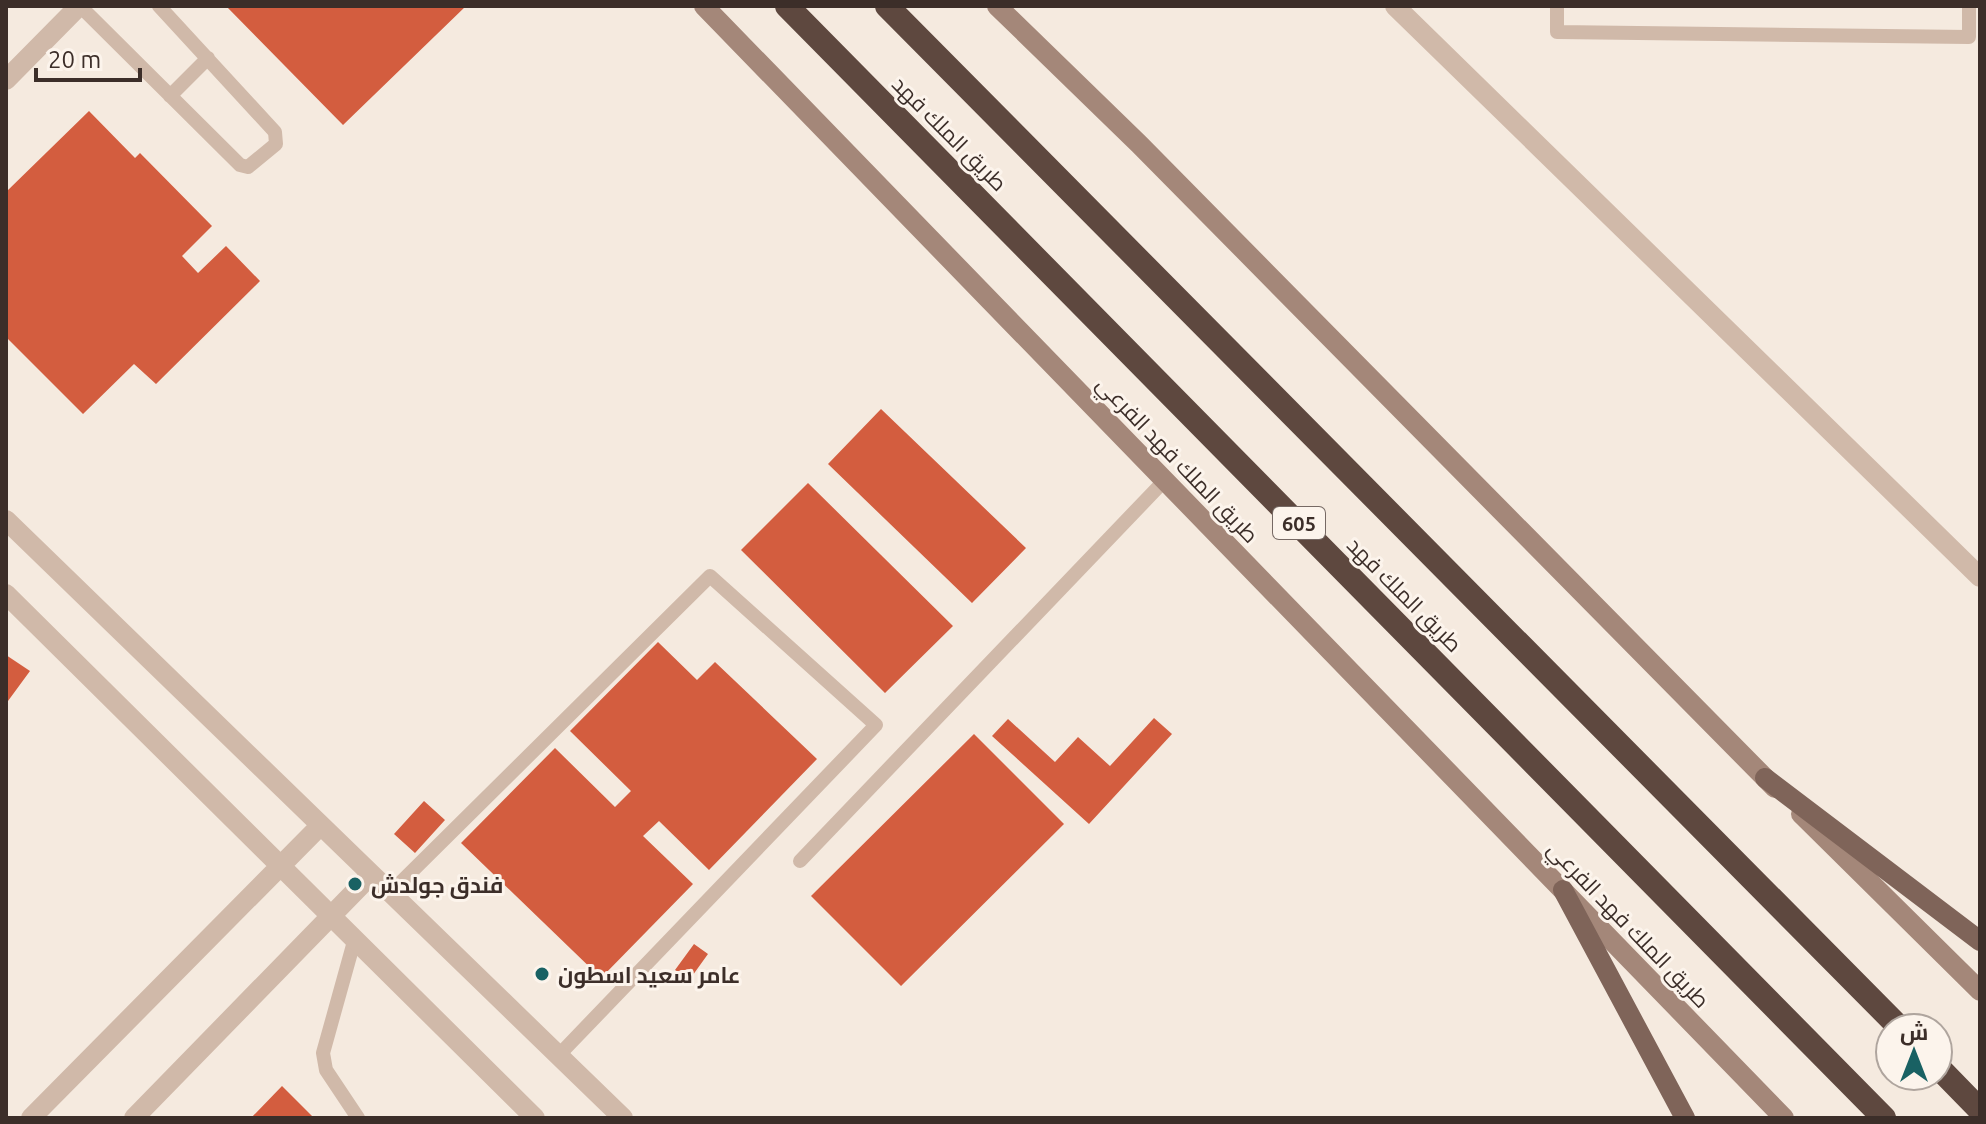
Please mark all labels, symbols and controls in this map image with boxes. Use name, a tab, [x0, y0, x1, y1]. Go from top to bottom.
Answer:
scale bar	[36, 32, 140, 82]
text: 20 m	[48, 46, 101, 73]
street label: طريق الملك فهد	[886, 71, 1012, 197]
street label: طريق الملك فهد الفرعي	[1088, 371, 1264, 551]
road number: 605	[1273, 507, 1325, 539]
street label: طريق الملك فهد	[1341, 532, 1467, 658]
street label: طريق الملك فهد الفرعي	[1539, 836, 1715, 1016]
place label: فندق جولدش	[371, 872, 504, 899]
marker: فندق جولدش	[346, 875, 364, 893]
place label: عامر سعيد اسطون	[558, 962, 741, 989]
marker: عامر سعيد اسطون	[533, 965, 551, 983]
north arrow	[1874, 1012, 1954, 1092]
text: ش	[1900, 1019, 1928, 1046]

